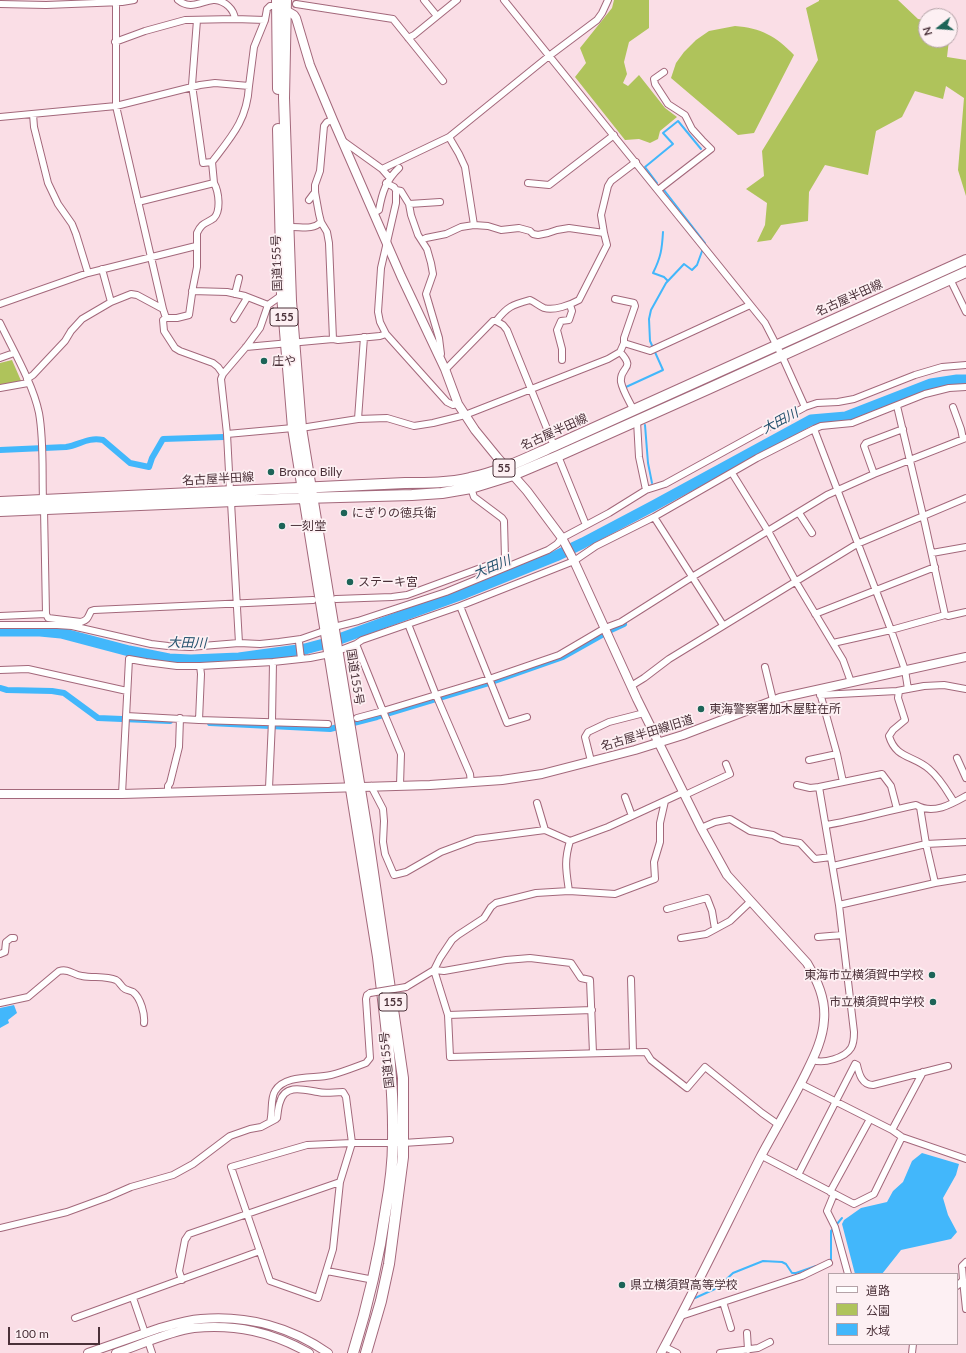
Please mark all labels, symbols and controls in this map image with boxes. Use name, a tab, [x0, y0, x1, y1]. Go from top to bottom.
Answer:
north arrow	[918, 8, 958, 48]
text: N	[920, 25, 934, 37]
street label: 国道155号	[269, 234, 285, 292]
street label: 名古屋半田線	[813, 277, 885, 319]
road number: 155	[270, 308, 298, 326]
place label: 庄や	[272, 354, 296, 368]
marker: 庄や	[259, 356, 269, 366]
water label: 大田川	[759, 405, 801, 437]
street label: 名古屋半田線	[518, 411, 590, 453]
road number: 55	[493, 459, 515, 477]
place label: Bronco Billy	[279, 465, 342, 479]
marker: Bronco Billy	[266, 467, 276, 477]
street label: 名古屋半田線	[182, 470, 254, 488]
place label: にぎりの徳兵衛	[352, 506, 436, 520]
marker: にぎりの徳兵衛	[339, 508, 349, 518]
place label: 一刻堂	[290, 519, 326, 533]
marker: 一刻堂	[277, 521, 287, 531]
water label: 大田川	[471, 552, 513, 582]
place label: ステーキ宮	[358, 575, 418, 589]
marker: ステーキ宮	[345, 577, 355, 587]
water label: 大田川	[167, 635, 207, 651]
street label: 国道155号	[343, 648, 367, 706]
place label: 東海警察署加木屋駐在所	[709, 702, 841, 716]
marker: 東海警察署加木屋駐在所	[696, 704, 706, 714]
street label: 名古屋半田線旧道	[599, 712, 695, 754]
place label: 東海市立横須賀中学校	[804, 968, 924, 982]
marker: 東海市立横須賀中学校	[927, 970, 937, 980]
road number: 155	[379, 993, 407, 1011]
place label: 市立横須賀中学校	[829, 995, 925, 1009]
marker: 市立横須賀中学校	[928, 997, 938, 1007]
street label: 国道155号	[377, 1031, 397, 1089]
legend	[828, 1273, 958, 1345]
place label: 県立横須賀高等学校	[630, 1278, 738, 1292]
marker: 県立横須賀高等学校	[617, 1280, 627, 1290]
text: 道路	[866, 1283, 890, 1298]
text: 公園	[866, 1303, 890, 1318]
scale bar	[10, 1319, 102, 1345]
text: 水域	[866, 1323, 890, 1338]
text: 100 m	[15, 1326, 49, 1341]

